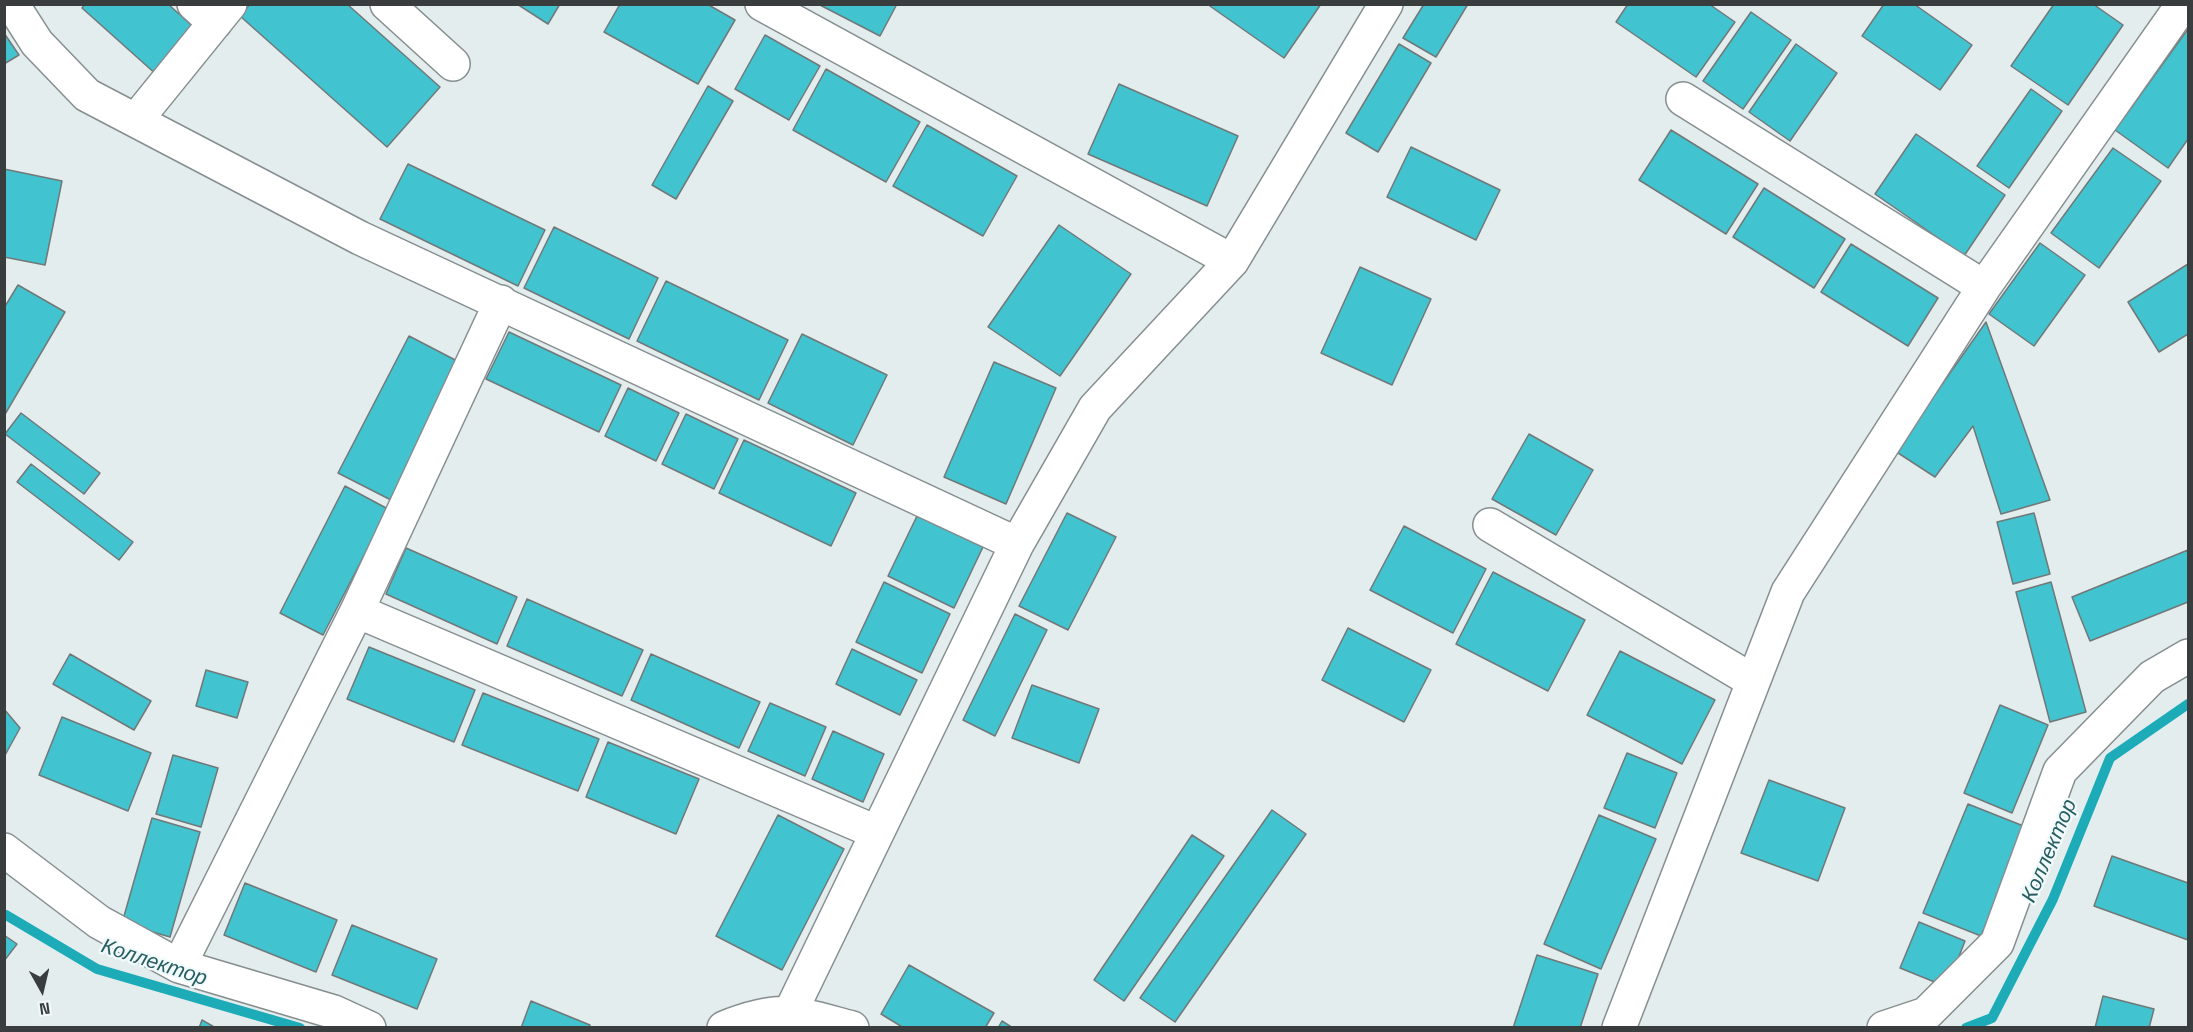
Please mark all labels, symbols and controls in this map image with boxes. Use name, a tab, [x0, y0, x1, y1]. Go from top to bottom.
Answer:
water label: Коллектор	[2017, 796, 2083, 906]
water label: Коллектор	[98, 934, 210, 992]
north arrow	[12, 960, 72, 1020]
text: N	[38, 997, 51, 1019]

